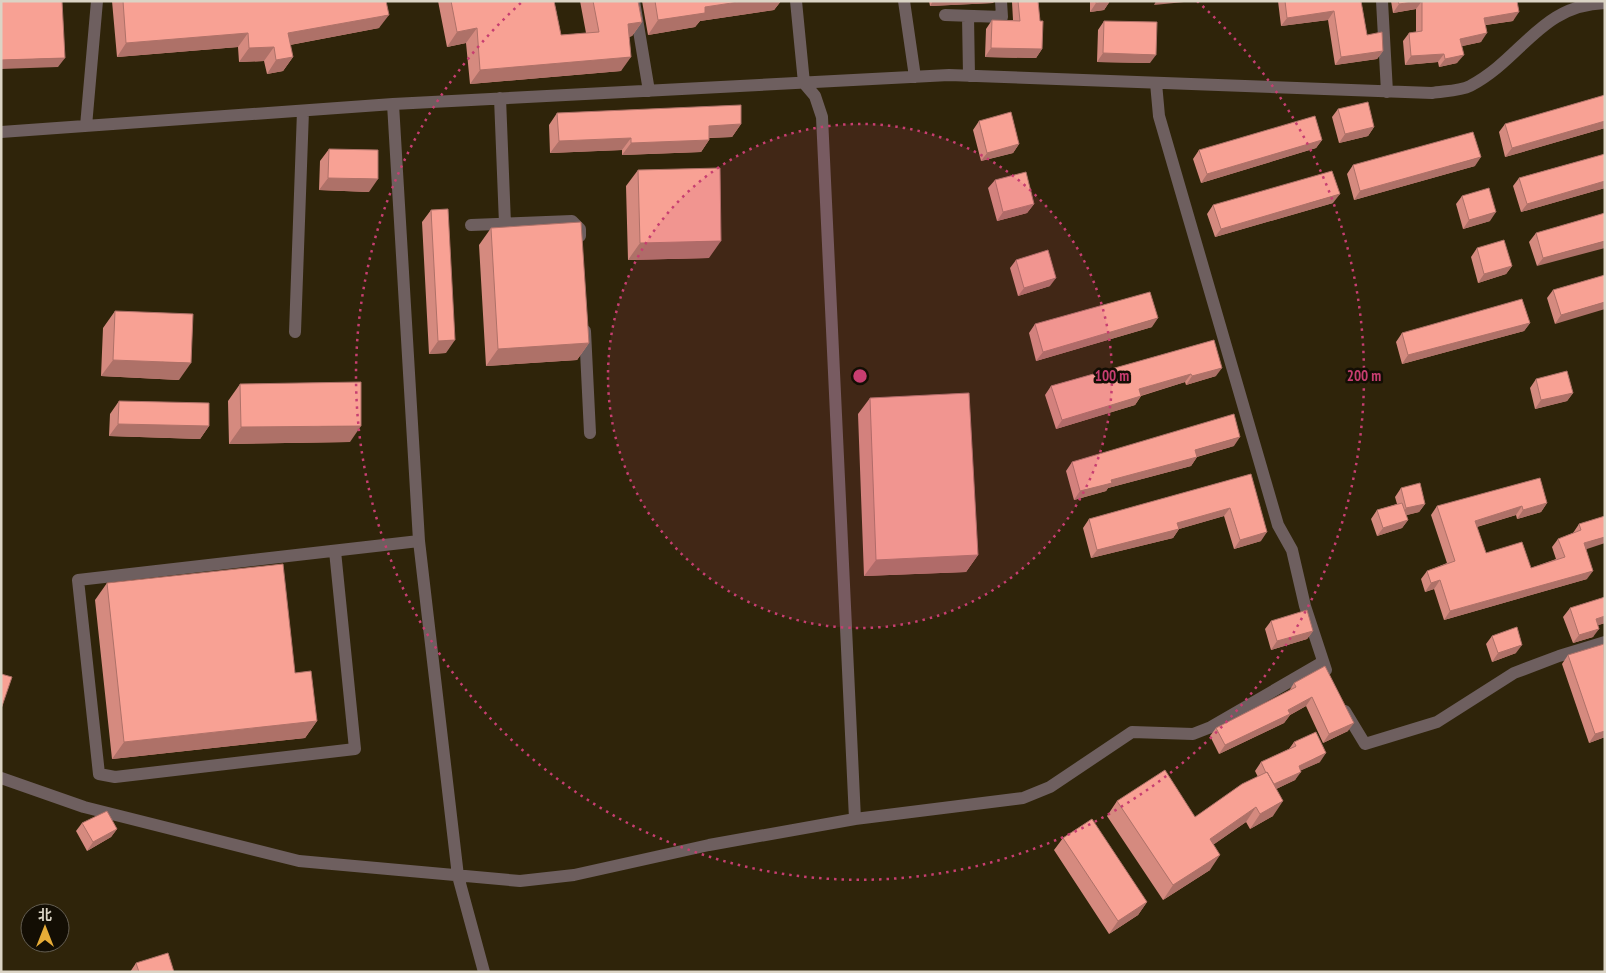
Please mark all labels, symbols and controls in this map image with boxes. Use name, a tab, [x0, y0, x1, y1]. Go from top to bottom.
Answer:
text: 100 m	[1095, 366, 1129, 385]
text: 200 m	[1347, 366, 1381, 385]
centre of rings	[851, 367, 869, 385]
north arrow	[20, 903, 70, 953]
text: 北	[38, 906, 52, 924]

